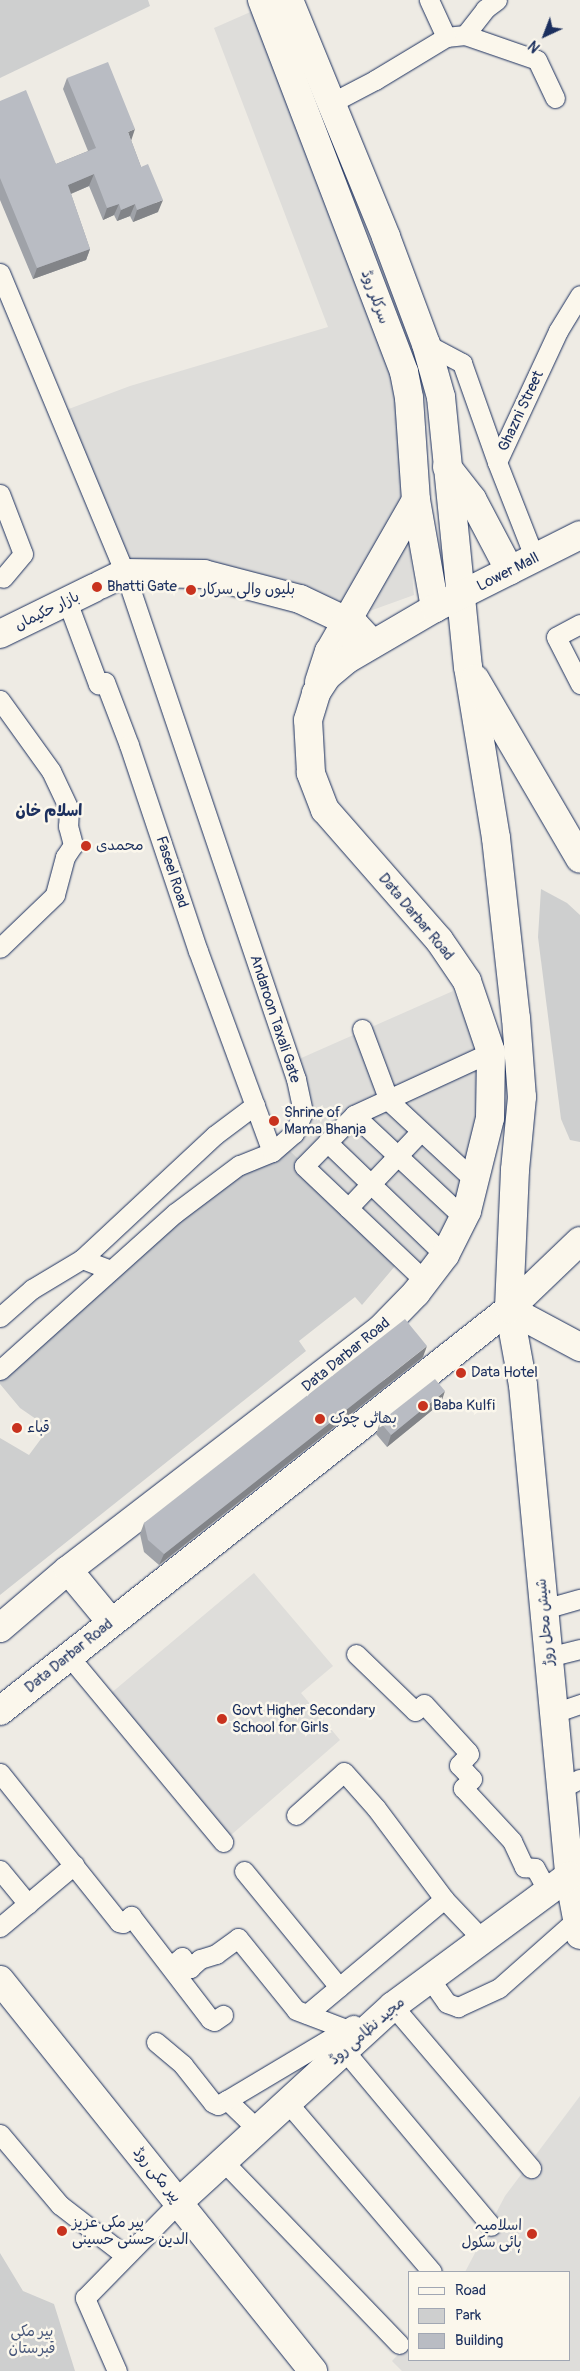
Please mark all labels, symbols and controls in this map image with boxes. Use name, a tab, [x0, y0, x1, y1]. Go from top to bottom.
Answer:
north arrow	[520, 10, 570, 60]
text: N	[525, 37, 544, 56]
street label: سرکلر روڈ	[357, 268, 393, 326]
street label: Ghazni Street	[494, 368, 548, 454]
street label: Lower Mall	[474, 549, 542, 595]
place label: Bhatti Gate	[107, 578, 177, 596]
marker: Bhatti Gate	[91, 581, 103, 593]
place label: بلیوں والی سرکار	[201, 581, 295, 599]
marker: بلیوں والی سرکار	[185, 584, 197, 596]
street label: بازار حکیماں	[12, 588, 82, 634]
district label: اسلام خان	[16, 801, 82, 821]
street label: Faseel Road	[152, 834, 192, 910]
place label: محمدی	[96, 837, 144, 855]
marker: محمدی	[80, 840, 92, 852]
street label: Data Darbar Road	[374, 870, 458, 964]
street label: Andaroon Taxali Gate	[246, 953, 304, 1085]
place label: Shrine of Mama Bhanja	[284, 1103, 366, 1138]
marker: Shrine of Mama Bhanja	[268, 1115, 280, 1127]
street label: Data Darbar Road	[298, 1314, 394, 1396]
place label: Data Hotel	[471, 1364, 538, 1382]
marker: Data Hotel	[455, 1367, 467, 1379]
place label: Baba Kulfi	[433, 1397, 495, 1415]
marker: Baba Kulfi	[417, 1400, 429, 1412]
place label: بھاٹی چوک	[330, 1410, 397, 1428]
marker: بھاٹی چوک	[314, 1413, 326, 1425]
place label: قباء	[27, 1419, 50, 1437]
marker: قباء	[11, 1422, 23, 1434]
street label: شیش محل روڑ	[532, 1578, 558, 1666]
street label: Data Darbar Road	[21, 1615, 117, 1697]
place label: Govt Higher Secondary School for Girls	[232, 1701, 375, 1736]
marker: Govt Higher Secondary School for Girls	[216, 1713, 228, 1725]
street label: مجید نظامی روڈ	[325, 1993, 409, 2069]
street label: پیر مکی روڈ	[129, 2144, 185, 2206]
place label: پیر مکی عزیز الدین حسنی حسینی	[72, 2213, 189, 2248]
place label: اسلامیہ ہائی سکول	[462, 2216, 522, 2251]
marker: پیر مکی عزیز الدین حسنی حسینی	[56, 2225, 68, 2237]
marker: اسلامیہ ہائی سکول	[526, 2228, 538, 2240]
legend	[408, 2271, 570, 2361]
text: Road	[455, 2281, 486, 2300]
text: Park	[455, 2306, 481, 2325]
park label: پیر مکی قبرستان	[9, 2322, 55, 2357]
text: Building	[455, 2331, 503, 2350]

